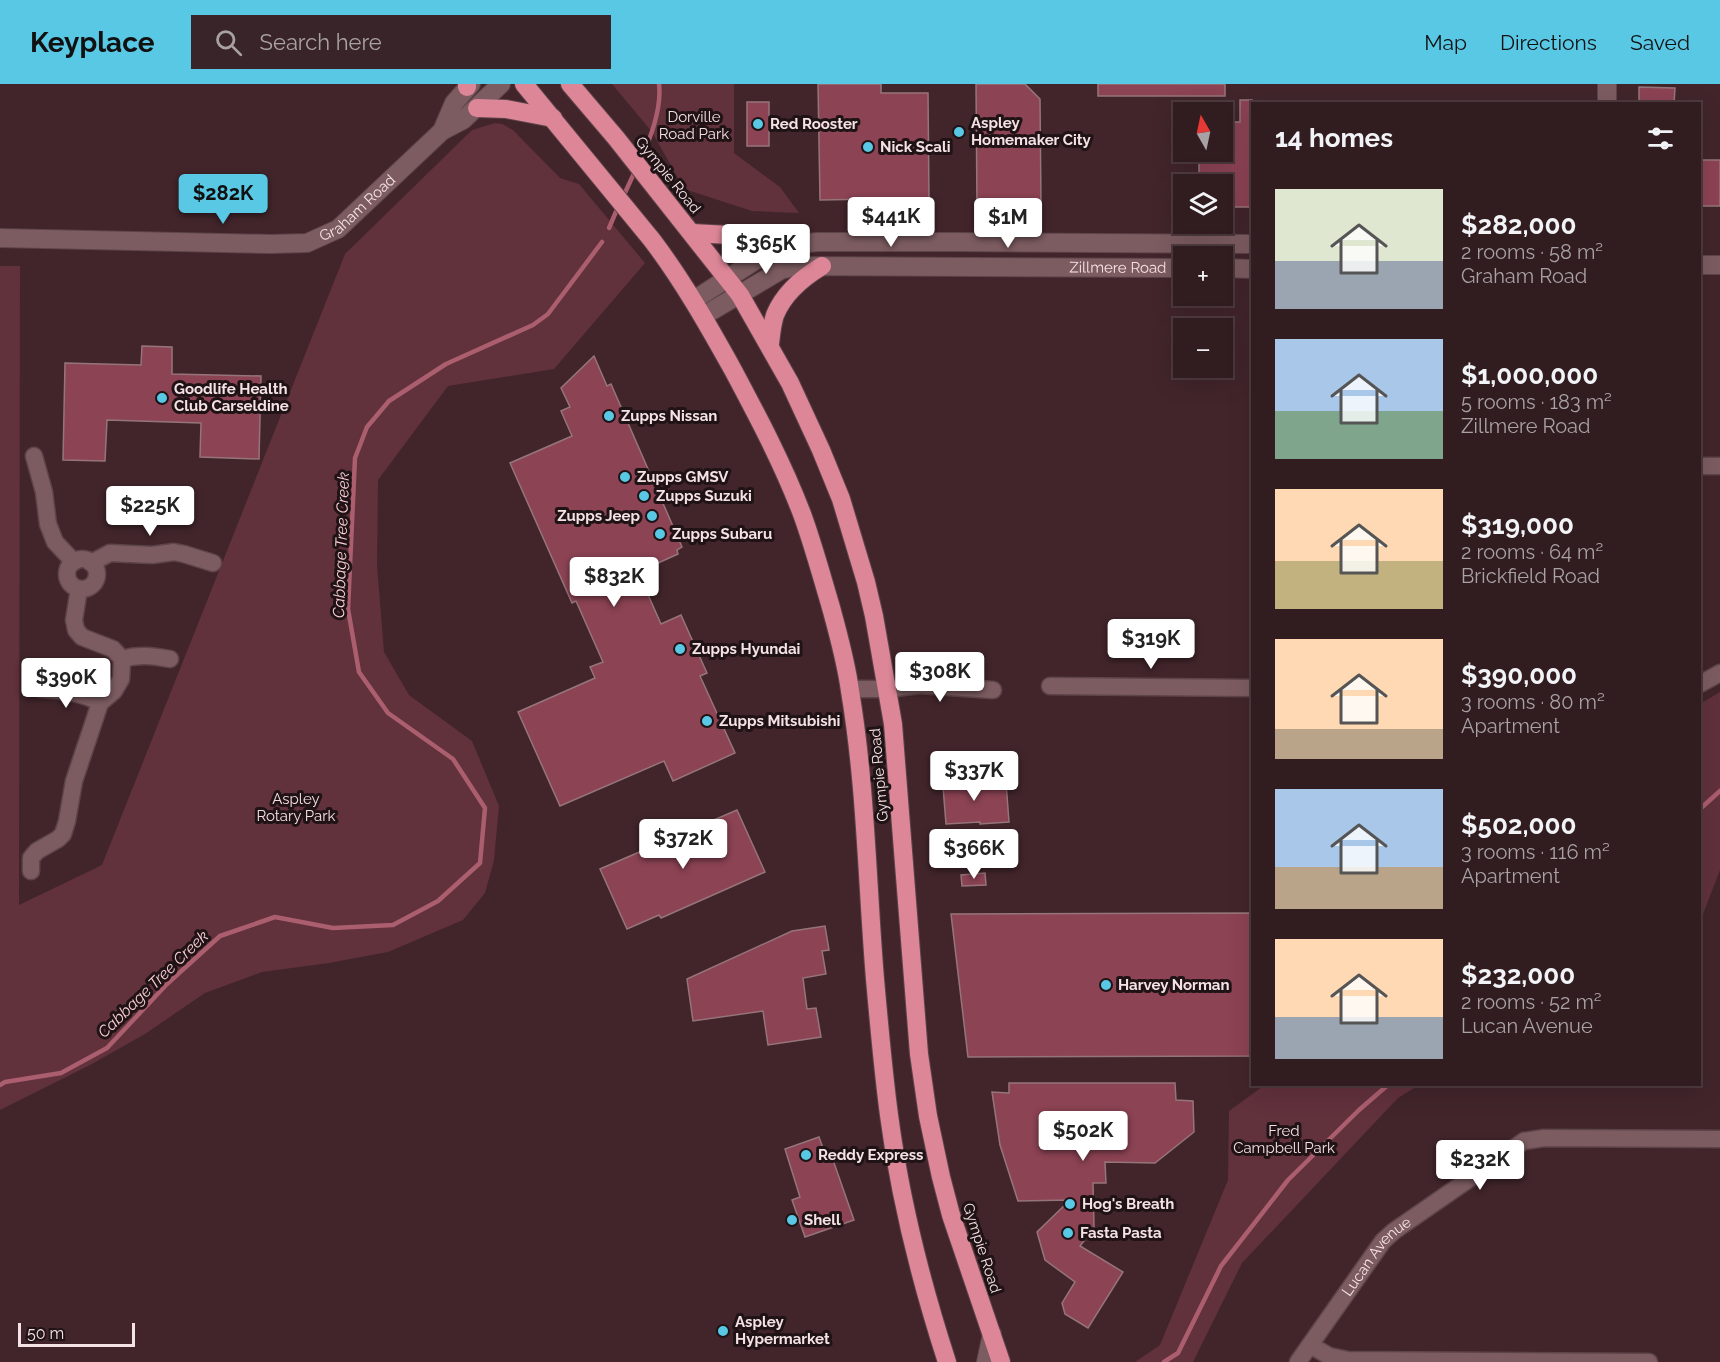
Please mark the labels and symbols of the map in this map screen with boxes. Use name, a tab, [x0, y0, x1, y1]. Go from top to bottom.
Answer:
north arrow	[1173, 102, 1233, 162]
park label: Dorville Road Park	[659, 108, 729, 143]
place label: Aspley Homemaker City	[971, 114, 1092, 149]
place label: Red Rooster	[770, 115, 858, 133]
marker: Red Rooster	[751, 117, 765, 131]
marker: Aspley Homemaker City	[952, 125, 966, 139]
street label: Gympie Road	[632, 133, 704, 217]
place label: Nick Scali	[880, 138, 951, 156]
marker: Nick Scali	[861, 140, 875, 154]
street label: Graham Road	[317, 171, 399, 245]
pin: $282K	[181, 174, 265, 225]
pin: $441K	[849, 197, 933, 248]
pin: $1M	[979, 198, 1037, 249]
pin: $365K	[724, 224, 808, 275]
street label: Zillmere Road	[1069, 258, 1167, 277]
place label: Goodlife Health Club Carseldine	[174, 380, 289, 415]
marker: Goodlife Health Club Carseldine	[155, 391, 169, 405]
place label: Zupps Nissan	[621, 407, 717, 425]
marker: Zupps Nissan	[602, 409, 616, 423]
place label: Zupps GMSV	[637, 468, 729, 486]
marker: Zupps GMSV	[618, 470, 632, 484]
water label: Cabbage Tree Creek	[329, 471, 353, 618]
pin: $225K	[108, 486, 192, 537]
place label: Zupps Suzuki	[656, 487, 752, 505]
marker: Zupps Suzuki	[637, 489, 651, 503]
place label: Zupps Jeep	[557, 507, 640, 525]
marker: Zupps Jeep	[645, 509, 659, 523]
place label: Zupps Subaru	[672, 525, 772, 543]
marker: Zupps Subaru	[653, 527, 667, 541]
pin: $832K	[572, 557, 656, 608]
pin: $319K	[1109, 619, 1193, 670]
place label: Zupps Hyundai	[692, 640, 800, 658]
marker: Zupps Hyundai	[673, 642, 687, 656]
pin: $308K	[898, 652, 982, 703]
pin: $390K	[24, 658, 108, 709]
place label: Zupps Mitsubishi	[719, 712, 840, 730]
marker: Zupps Mitsubishi	[700, 714, 714, 728]
street label: Gympie Road	[866, 728, 892, 822]
pin: $337K	[932, 751, 1016, 802]
park label: Aspley Rotary Park	[256, 790, 336, 825]
pin: $372K	[641, 819, 725, 870]
pin: $366K	[932, 829, 1016, 880]
water label: Cabbage Tree Creek	[94, 926, 212, 1042]
place label: Harvey Norman	[1118, 976, 1230, 994]
marker: Harvey Norman	[1099, 978, 1113, 992]
pin: $502K	[1041, 1111, 1125, 1162]
park label: Fred Campbell Park	[1233, 1122, 1335, 1157]
pin: $232K	[1438, 1140, 1522, 1191]
place label: Reddy Express	[818, 1146, 923, 1164]
marker: Reddy Express	[799, 1148, 813, 1162]
place label: Hog's Breath	[1082, 1195, 1174, 1213]
marker: Hog's Breath	[1063, 1197, 1077, 1211]
street label: Gympie Road	[959, 1201, 1005, 1295]
place label: Shell	[804, 1211, 841, 1229]
marker: Shell	[785, 1213, 799, 1227]
street label: Lucan Avenue	[1338, 1213, 1415, 1300]
place label: Fasta Pasta	[1080, 1224, 1162, 1242]
marker: Fasta Pasta	[1061, 1226, 1075, 1240]
place label: Aspley Hypermarket	[735, 1313, 830, 1348]
scale bar	[18, 1320, 135, 1348]
marker: Aspley Hypermarket	[716, 1324, 730, 1338]

